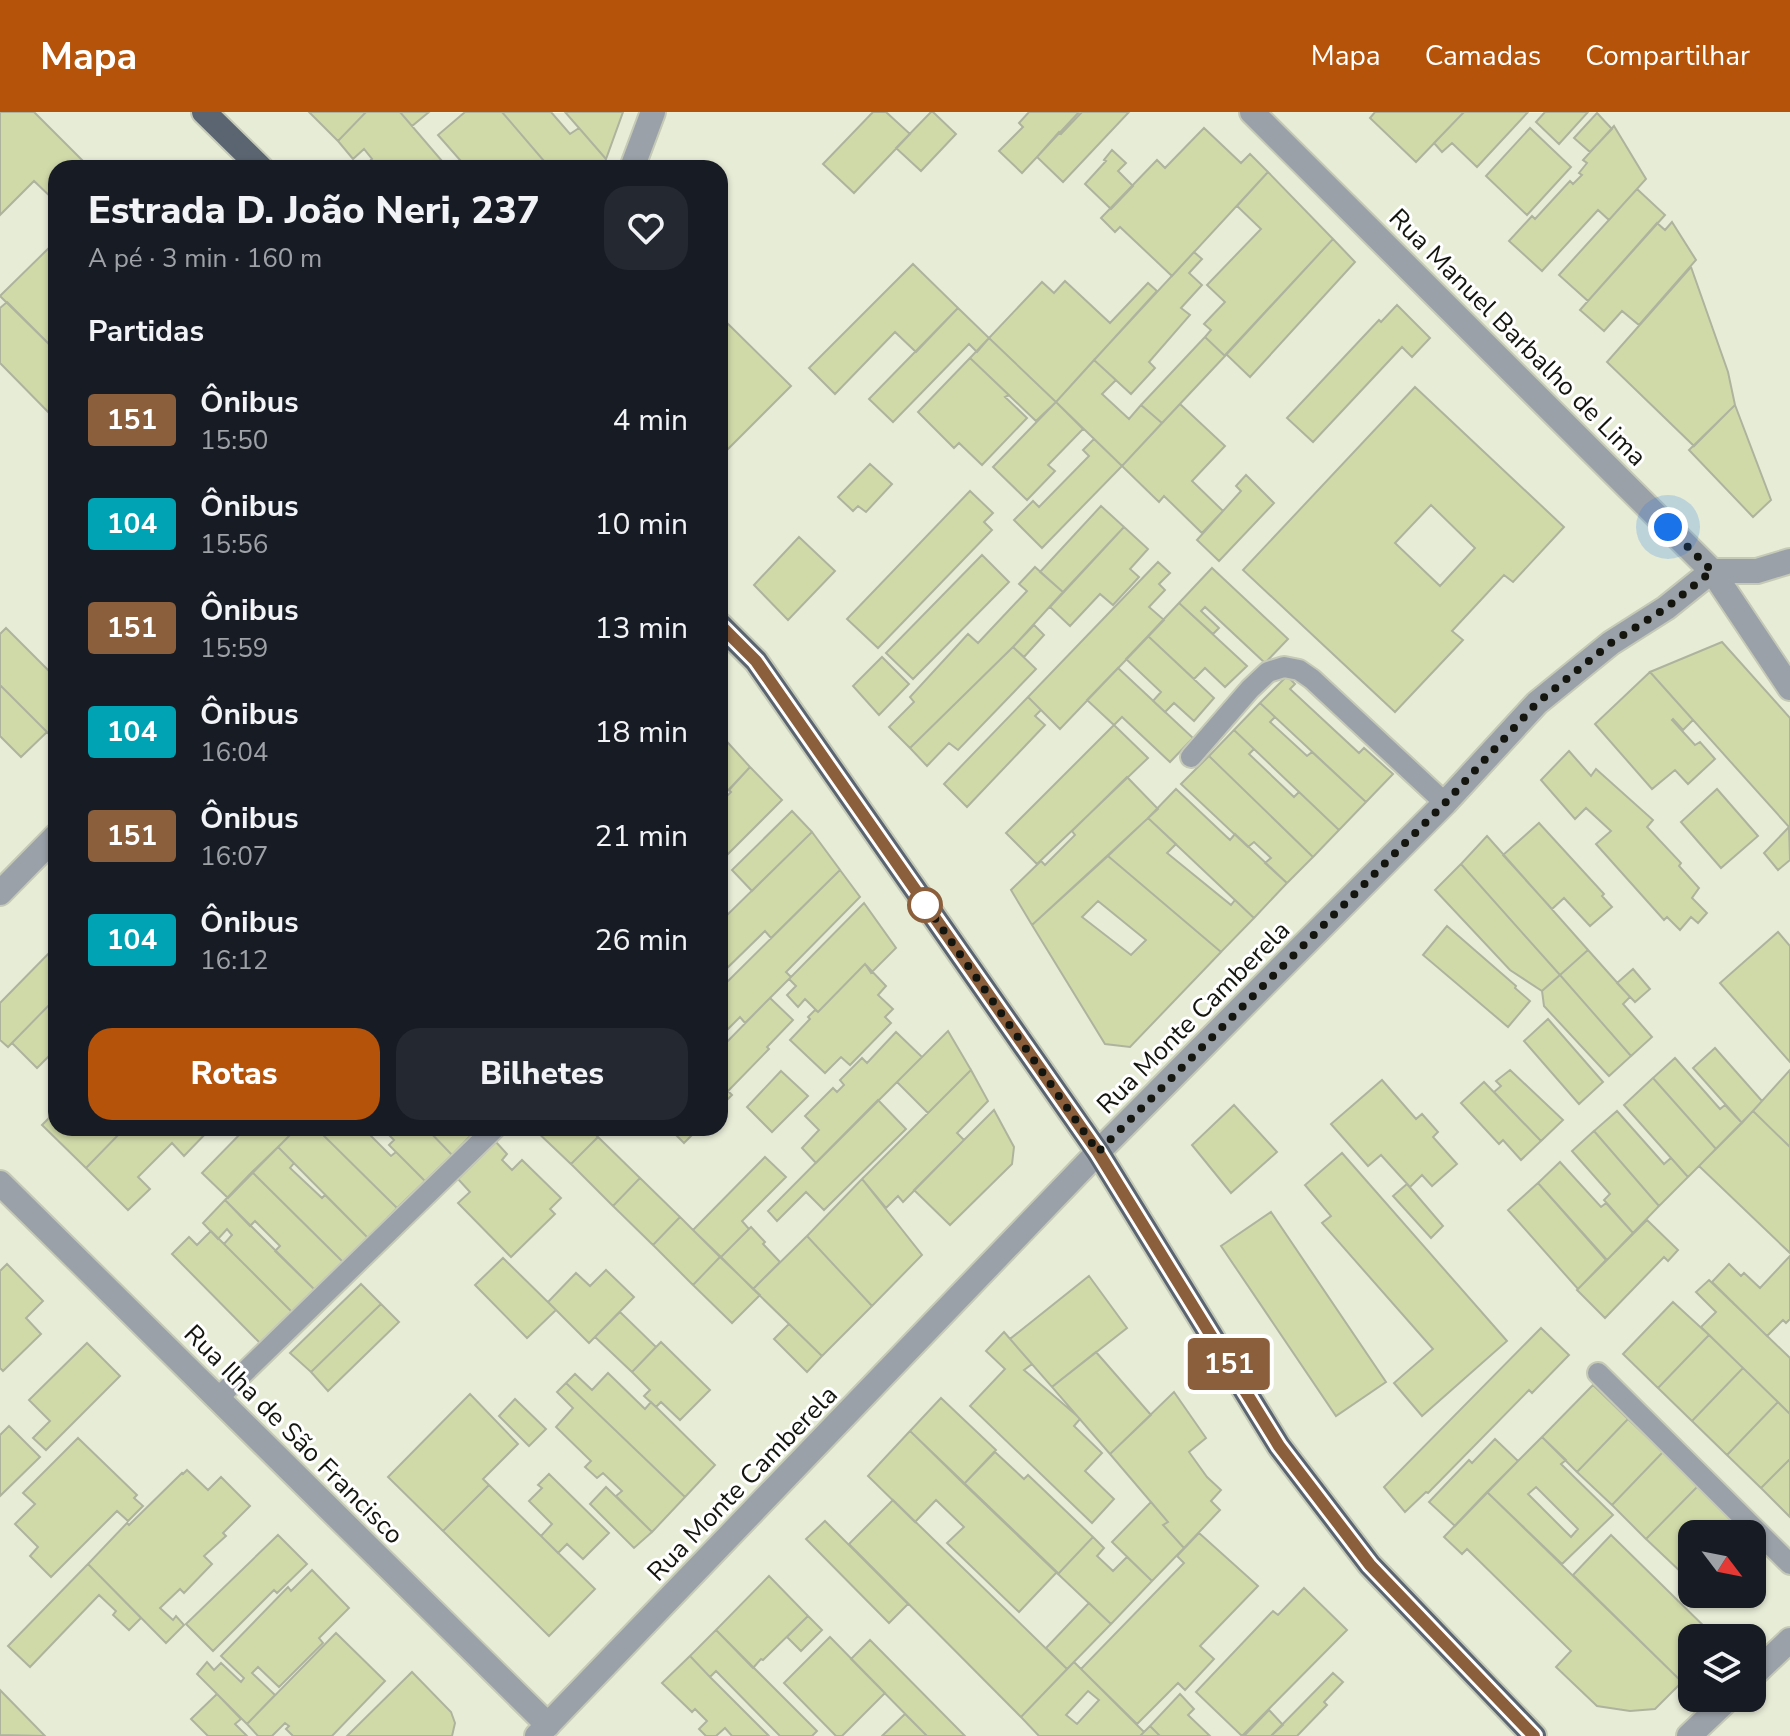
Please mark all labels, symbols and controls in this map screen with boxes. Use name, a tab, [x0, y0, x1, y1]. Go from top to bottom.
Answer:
text: Mapa	[40, 31, 137, 82]
text: Mapa	[1311, 37, 1381, 75]
text: Camadas	[1425, 37, 1541, 75]
text: Compartilhar	[1585, 37, 1750, 75]
text: Estrada D. João Neri, 237	[88, 185, 539, 236]
button: heart	[604, 186, 688, 270]
street label: Rua Manuel Barbalho de Lima	[1381, 201, 1654, 474]
text: A pé · 3 min · 160 m	[88, 241, 322, 276]
text: Partidas	[88, 311, 204, 352]
text: Ônibus	[200, 382, 299, 423]
text: 4 min	[613, 400, 688, 441]
text: 151	[107, 401, 157, 439]
text: 15:50	[200, 423, 268, 458]
text: Ônibus	[200, 486, 299, 527]
text: 10 min	[595, 504, 688, 545]
text: 104	[107, 505, 157, 543]
your location	[1648, 507, 1688, 547]
text: 15:56	[200, 527, 268, 562]
text: Ônibus	[200, 590, 299, 631]
text: 13 min	[595, 608, 688, 649]
text: 151	[107, 609, 157, 647]
text: 15:59	[200, 631, 268, 666]
text: Ônibus	[200, 694, 299, 735]
text: 18 min	[595, 712, 688, 753]
text: 104	[107, 713, 157, 751]
text: 16:04	[200, 735, 268, 770]
text: Ônibus	[200, 798, 299, 839]
text: 21 min	[595, 816, 688, 857]
text: 151	[107, 817, 157, 855]
text: 16:07	[200, 839, 268, 874]
unlabelled marker	[908, 888, 942, 922]
text: Ônibus	[200, 902, 299, 943]
street label: Rua Monte Camberela	[1089, 913, 1298, 1122]
text: 26 min	[595, 920, 688, 961]
text: 104	[107, 921, 157, 959]
text: 16:12	[200, 943, 268, 978]
button: Rotas	[88, 1028, 380, 1120]
button: Bilhetes	[396, 1028, 688, 1120]
street label: Rua Ilha de São Francisco	[176, 1317, 411, 1552]
line badge: 151	[1183, 1338, 1275, 1390]
text: 151	[1204, 1345, 1254, 1383]
street label: Rua Monte Camberela	[639, 1378, 845, 1589]
north arrow	[1678, 1520, 1766, 1608]
map controls	[1678, 1520, 1766, 1712]
button: layers	[1678, 1624, 1766, 1712]

